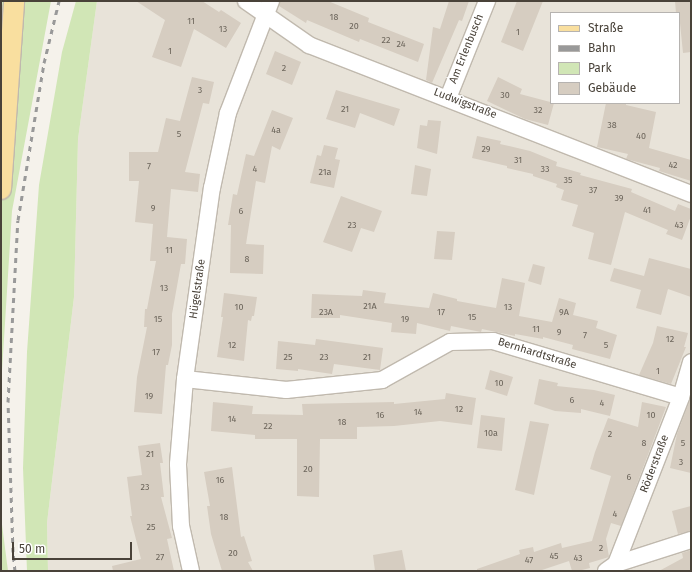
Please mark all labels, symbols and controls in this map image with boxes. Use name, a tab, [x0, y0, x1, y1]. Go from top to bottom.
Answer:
house number: 18	[330, 12, 338, 22]
street label: Am Erlenbusch	[447, 12, 487, 86]
legend	[550, 12, 680, 104]
house number: 11	[187, 16, 195, 26]
house number: 20	[349, 21, 359, 31]
text: Straße	[588, 21, 623, 35]
house number: 13	[219, 24, 227, 34]
house number: 1	[516, 27, 520, 37]
house number: 22	[382, 35, 390, 45]
house number: 24	[397, 39, 405, 49]
text: Bahn	[588, 41, 616, 55]
house number: 1	[168, 46, 172, 56]
text: Park	[588, 61, 612, 75]
house number: 2	[282, 63, 286, 73]
text: Gebäude	[588, 81, 636, 95]
house number: 3	[198, 85, 202, 95]
street label: Ludwigstraße	[432, 86, 498, 122]
house number: 30	[500, 90, 510, 100]
house number: 21	[341, 104, 349, 114]
house number: 32	[534, 105, 542, 115]
house number: 38	[607, 120, 617, 130]
house number: 4a	[271, 125, 281, 135]
house number: 5	[177, 129, 181, 139]
house number: 40	[636, 131, 646, 141]
house number: 29	[481, 144, 491, 154]
house number: 31	[514, 155, 522, 165]
house number: 42	[668, 160, 678, 170]
house number: 7	[147, 161, 151, 171]
house number: 4	[253, 164, 257, 174]
house number: 33	[541, 164, 549, 174]
house number: 21a	[318, 167, 332, 177]
house number: 35	[564, 175, 572, 185]
house number: 37	[589, 185, 597, 195]
house number: 39	[614, 193, 624, 203]
house number: 9	[151, 203, 155, 213]
house number: 41	[643, 205, 651, 215]
house number: 6	[239, 206, 243, 216]
house number: 23	[348, 220, 356, 230]
house number: 43	[674, 220, 684, 230]
house number: 11	[165, 245, 173, 255]
house number: 8	[245, 254, 249, 264]
street label: Hügelstraße	[187, 258, 209, 320]
house number: 13	[160, 283, 168, 293]
house number: 21A	[363, 301, 377, 311]
house number: 10	[235, 302, 243, 312]
house number: 13	[504, 302, 512, 312]
house number: 23A	[319, 307, 333, 317]
house number: 17	[437, 307, 445, 317]
house number: 9A	[559, 307, 569, 317]
house number: 15	[468, 312, 476, 322]
house number: 15	[154, 314, 162, 324]
house number: 19	[401, 314, 409, 324]
house number: 11	[532, 324, 540, 334]
house number: 9	[557, 327, 561, 337]
house number: 7	[583, 330, 587, 340]
house number: 12	[666, 334, 674, 344]
street label: Bernhardtstraße	[496, 336, 578, 372]
house number: 12	[228, 340, 236, 350]
house number: 5	[604, 340, 608, 350]
house number: 17	[152, 347, 160, 357]
house number: 25	[284, 352, 292, 362]
house number: 23	[320, 352, 328, 362]
house number: 21	[363, 352, 371, 362]
house number: 1	[656, 366, 660, 376]
house number: 10	[495, 378, 503, 388]
house number: 19	[145, 391, 153, 401]
house number: 6	[570, 395, 574, 405]
house number: 4	[600, 398, 604, 408]
house number: 12	[455, 404, 463, 414]
house number: 14	[414, 407, 422, 417]
house number: 16	[376, 410, 384, 420]
house number: 10	[647, 410, 655, 420]
house number: 14	[228, 414, 236, 424]
house number: 18	[338, 417, 346, 427]
house number: 22	[264, 421, 272, 431]
house number: 10a	[484, 428, 498, 438]
house number: 2	[608, 429, 612, 439]
street label: Röderstraße	[638, 433, 672, 495]
house number: 8	[642, 438, 646, 448]
house number: 5	[681, 438, 685, 448]
house number: 21	[146, 449, 154, 459]
house number: 3	[679, 457, 683, 467]
house number: 20	[303, 464, 313, 474]
house number: 6	[627, 472, 631, 482]
house number: 16	[216, 475, 224, 485]
house number: 23	[141, 482, 149, 492]
house number: 4	[613, 509, 617, 519]
house number: 18	[220, 512, 228, 522]
house number: 25	[147, 522, 155, 532]
scale bar	[14, 534, 134, 560]
text: 50 m	[19, 542, 45, 556]
house number: 2	[599, 543, 603, 553]
house number: 20	[228, 548, 238, 558]
house number: 45	[549, 551, 559, 561]
house number: 27	[156, 552, 164, 562]
house number: 43	[573, 553, 583, 563]
house number: 47	[525, 555, 533, 565]

